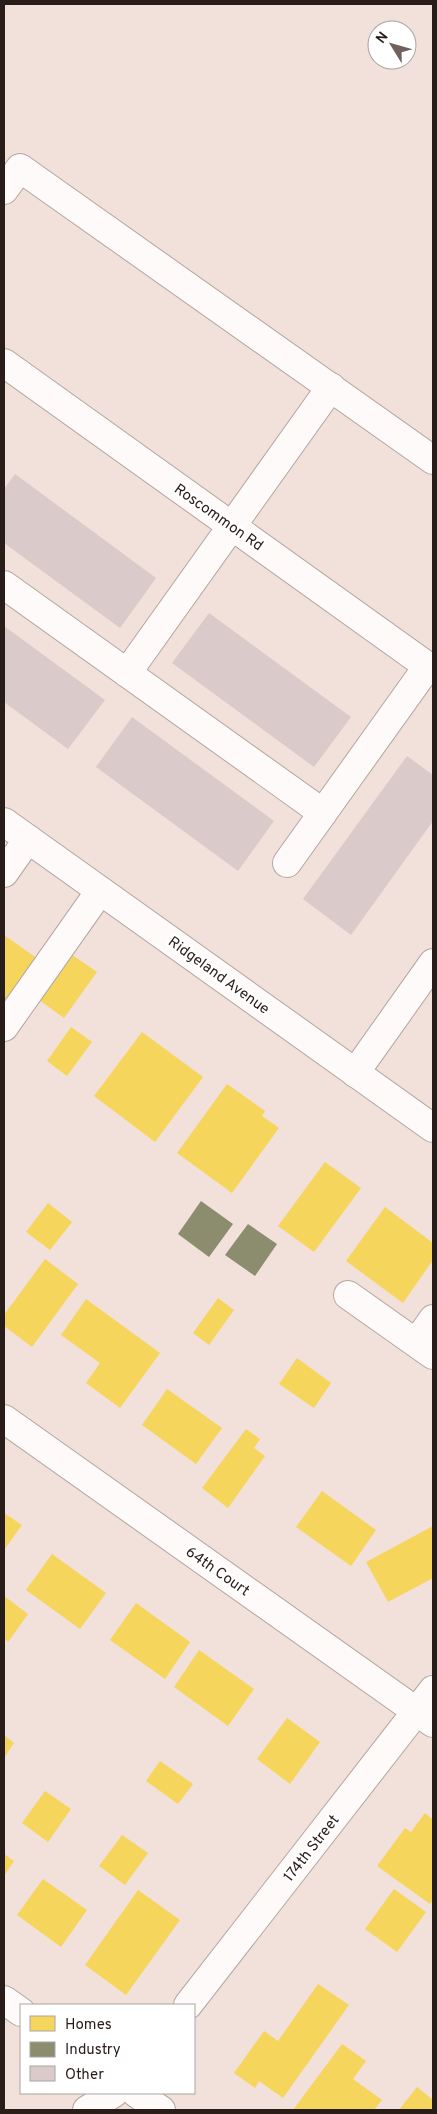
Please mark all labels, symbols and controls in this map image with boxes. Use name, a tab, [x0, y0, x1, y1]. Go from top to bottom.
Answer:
north arrow	[367, 20, 417, 70]
text: N	[373, 29, 393, 47]
street label: Roscommon Rd	[170, 480, 266, 556]
street label: Ridgeland Avenue	[164, 933, 273, 1019]
street label: 64th Court	[181, 1543, 253, 1601]
street label: 174th Street	[280, 1812, 344, 1886]
legend	[20, 2004, 195, 2094]
text: Homes	[65, 2016, 112, 2035]
text: Industry	[65, 2041, 121, 2060]
text: Other	[65, 2066, 104, 2085]

